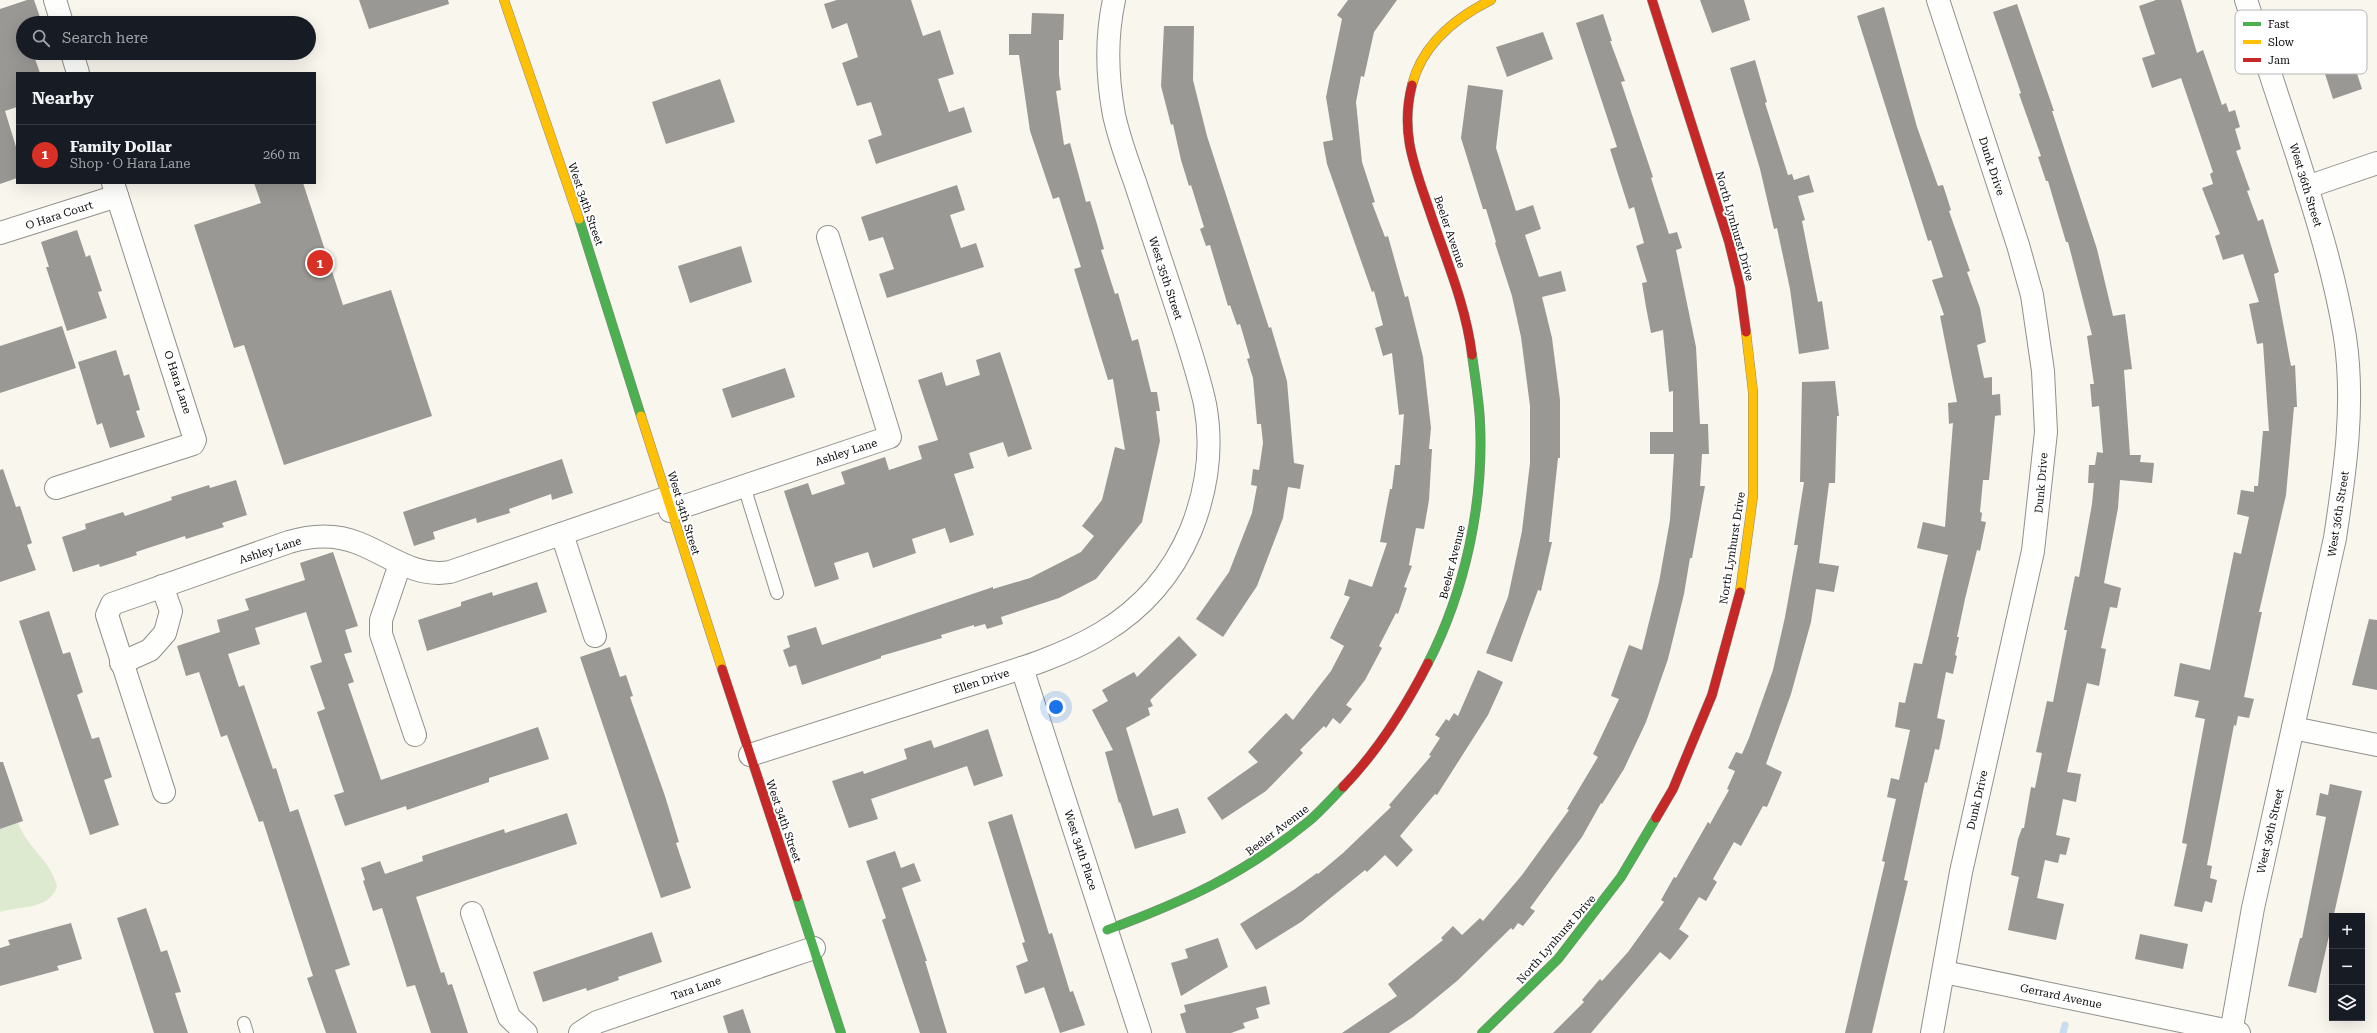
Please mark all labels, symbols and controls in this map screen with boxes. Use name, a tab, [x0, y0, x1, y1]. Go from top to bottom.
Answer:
legend	[2235, 10, 2367, 74]
search box	[16, 16, 316, 60]
text: Fast	[2268, 18, 2289, 31]
icon: search	[30, 27, 52, 49]
text: Search here	[62, 29, 148, 47]
text: Slow	[2268, 36, 2295, 49]
text: Jam	[2268, 54, 2290, 67]
text: Nearby	[32, 88, 94, 108]
street label: Dunk Drive	[1976, 135, 2007, 197]
text: Family Dollar	[70, 138, 172, 156]
street label: West 36th Street	[2287, 142, 2324, 229]
text: 1	[41, 147, 49, 162]
text: 260 m	[263, 147, 300, 162]
text: Shop · O Hara Lane	[70, 156, 191, 171]
street label: West 34th Street	[565, 161, 606, 247]
street label: North Lynhurst Drive	[1713, 170, 1756, 282]
street label: Beeler Avenue	[1431, 194, 1468, 270]
street label: O Hara Court	[24, 198, 94, 232]
street label: West 35th Street	[1146, 235, 1185, 321]
pin: 1	[307, 248, 333, 278]
street label: O Hara Lane	[161, 349, 194, 415]
street label: Ashley Lane	[813, 436, 879, 469]
street label: Dunk Drive	[2032, 452, 2051, 514]
street label: West 34th Street	[665, 470, 702, 557]
street label: West 36th Street	[2325, 470, 2352, 558]
street label: North Lynhurst Drive	[1717, 491, 1748, 605]
street label: Beeler Avenue	[1437, 524, 1468, 600]
street label: Ashley Lane	[237, 534, 303, 567]
street label: Ellen Drive	[951, 666, 1011, 697]
your location	[1046, 697, 1066, 717]
street label: Dunk Drive	[1964, 769, 1991, 831]
street label: West 34th Street	[763, 778, 804, 864]
street label: West 36th Street	[2254, 787, 2287, 875]
street label: Beeler Avenue	[1243, 802, 1311, 858]
street label: West 34th Place	[1061, 808, 1100, 892]
street label: North Lynhurst Drive	[1514, 892, 1598, 986]
map controls	[2329, 913, 2365, 1021]
button: +	[2329, 913, 2365, 949]
button: −	[2329, 949, 2365, 985]
street label: Tara Lane	[670, 974, 723, 1003]
street label: Gerrard Avenue	[2019, 981, 2103, 1012]
button: layers	[2329, 985, 2365, 1021]

